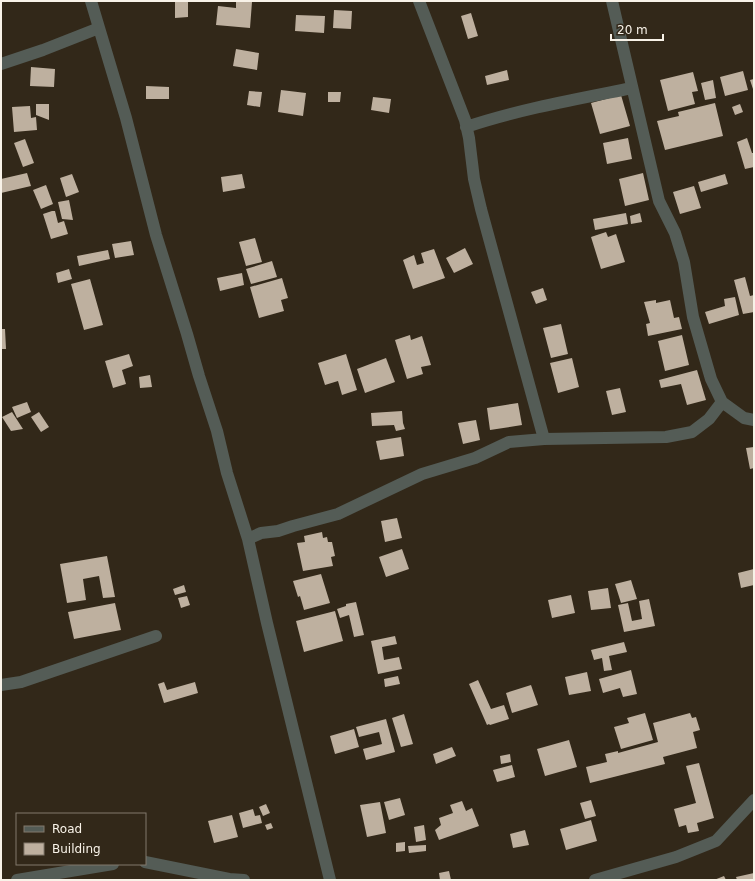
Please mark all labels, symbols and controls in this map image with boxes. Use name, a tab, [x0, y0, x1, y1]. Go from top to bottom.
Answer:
scale bar	[611, 16, 663, 42]
text: 20 m	[617, 23, 648, 37]
legend	[16, 813, 146, 865]
text: Road	[52, 822, 82, 836]
text: Building	[52, 842, 101, 856]

